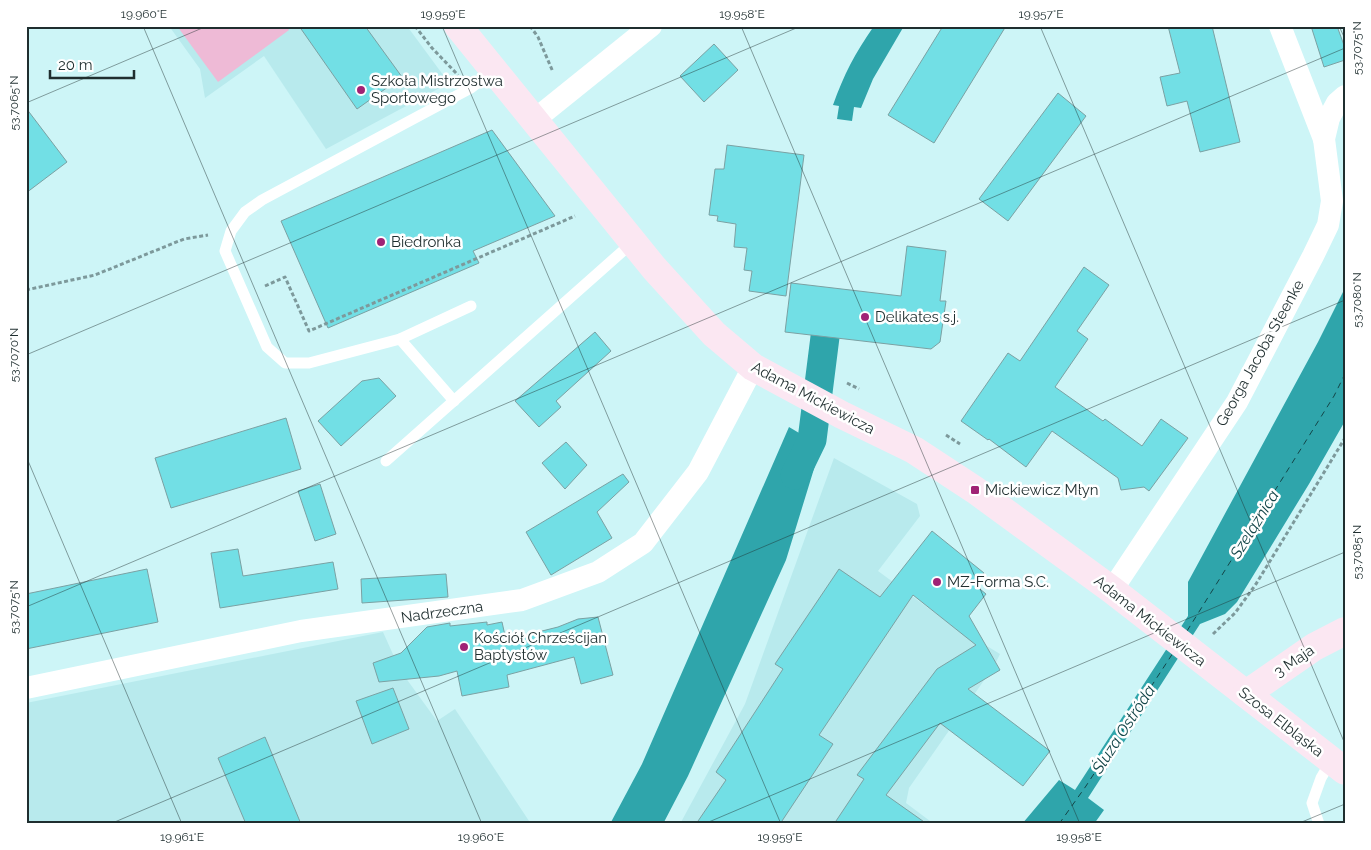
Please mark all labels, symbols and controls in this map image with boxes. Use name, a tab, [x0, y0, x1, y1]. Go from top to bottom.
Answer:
text: 19.960°E	[121, 7, 167, 21]
text: 19.959°E	[420, 7, 466, 21]
text: 19.958°E	[719, 7, 765, 21]
text: 19.957°E	[1019, 7, 1063, 21]
text: 53.7075°N	[1350, 21, 1364, 75]
scale bar	[50, 48, 134, 80]
text: 20 m	[58, 56, 93, 74]
place label: Szkoła Mistrzostwa Sportowego	[371, 72, 503, 107]
text: 53.7065°N	[7, 76, 21, 130]
marker: Szkoła Mistrzostwa Sportowego	[355, 84, 367, 96]
place label: Biedronka	[391, 233, 461, 251]
marker: Biedronka	[375, 236, 387, 248]
text: 53.7080°N	[1350, 272, 1364, 328]
street label: Georga Jacoba Steenke	[1212, 277, 1308, 429]
place label: Delikates s.j.	[875, 308, 959, 326]
marker: Delikates s.j.	[859, 311, 871, 323]
text: 53.7070°N	[7, 328, 21, 382]
street label: Adama Mickiewicza	[748, 358, 878, 438]
place label: Mickiewicz Młyn	[985, 481, 1099, 499]
marker: Mickiewicz Młyn	[969, 484, 981, 496]
water label: Szelążnica	[1225, 486, 1283, 563]
text: 53.7085°N	[1350, 525, 1364, 579]
street label: Adama Mickiewicza	[1091, 572, 1209, 670]
place label: MZ-Forma S.C.	[947, 573, 1049, 591]
marker: MZ-Forma S.C.	[931, 576, 943, 588]
text: 53.7075°N	[7, 580, 21, 634]
street label: Nadrzeczna	[400, 597, 484, 627]
place label: Kościół Chrześcijan Baptystów	[474, 629, 607, 664]
marker: Kościół Chrześcijan Baptystów	[458, 641, 470, 653]
street label: 3 Maja	[1270, 641, 1318, 681]
water label: Śluza Ostróda	[1086, 681, 1159, 778]
street label: Szosa Elbląska	[1235, 683, 1327, 761]
text: 19.961°E	[160, 830, 204, 844]
text: 19.960°E	[458, 830, 504, 844]
text: 19.959°E	[757, 830, 803, 844]
text: 19.958°E	[1056, 830, 1102, 844]

